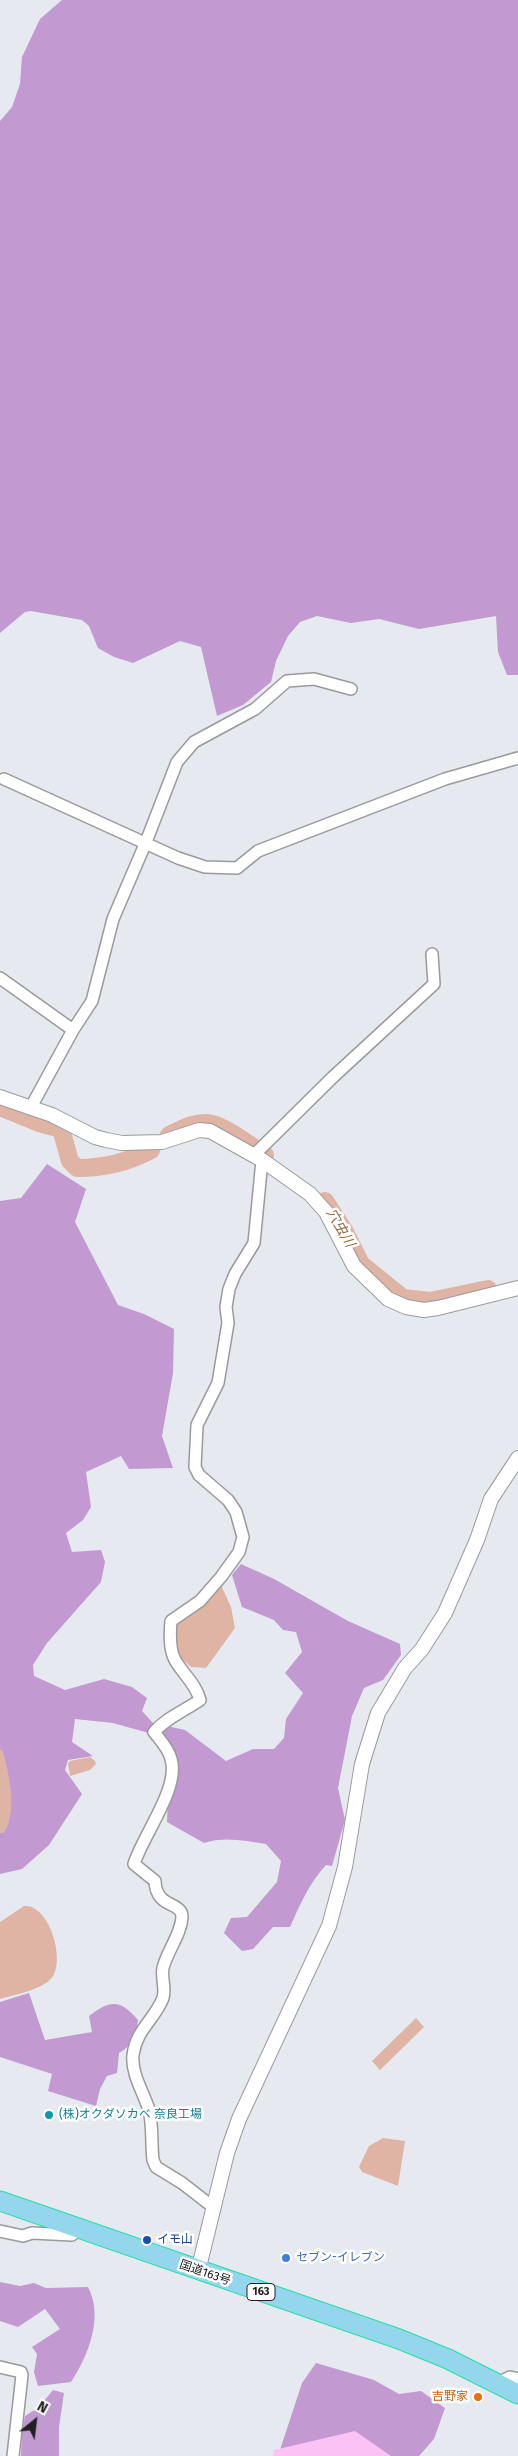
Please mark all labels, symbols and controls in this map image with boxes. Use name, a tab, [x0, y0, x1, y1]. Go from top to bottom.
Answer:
water label: 穴虫川	[322, 1206, 358, 1250]
place label: (株)オクダソカベ 奈良工場	[59, 2108, 202, 2122]
marker: (株)オクダソカベ 奈良工場	[43, 2109, 55, 2121]
place label: イモ山	[157, 2233, 193, 2247]
marker: イモ山	[141, 2234, 153, 2246]
place label: セブン-イレブン	[296, 2251, 385, 2265]
marker: セブン-イレブン	[280, 2252, 292, 2264]
street label: 国道163号	[177, 2257, 233, 2289]
road number: 163	[247, 2284, 275, 2300]
place label: 吉野家	[432, 2390, 468, 2404]
marker: 吉野家	[472, 2391, 484, 2403]
north arrow	[10, 2396, 60, 2446]
text: N	[34, 2398, 51, 2417]

